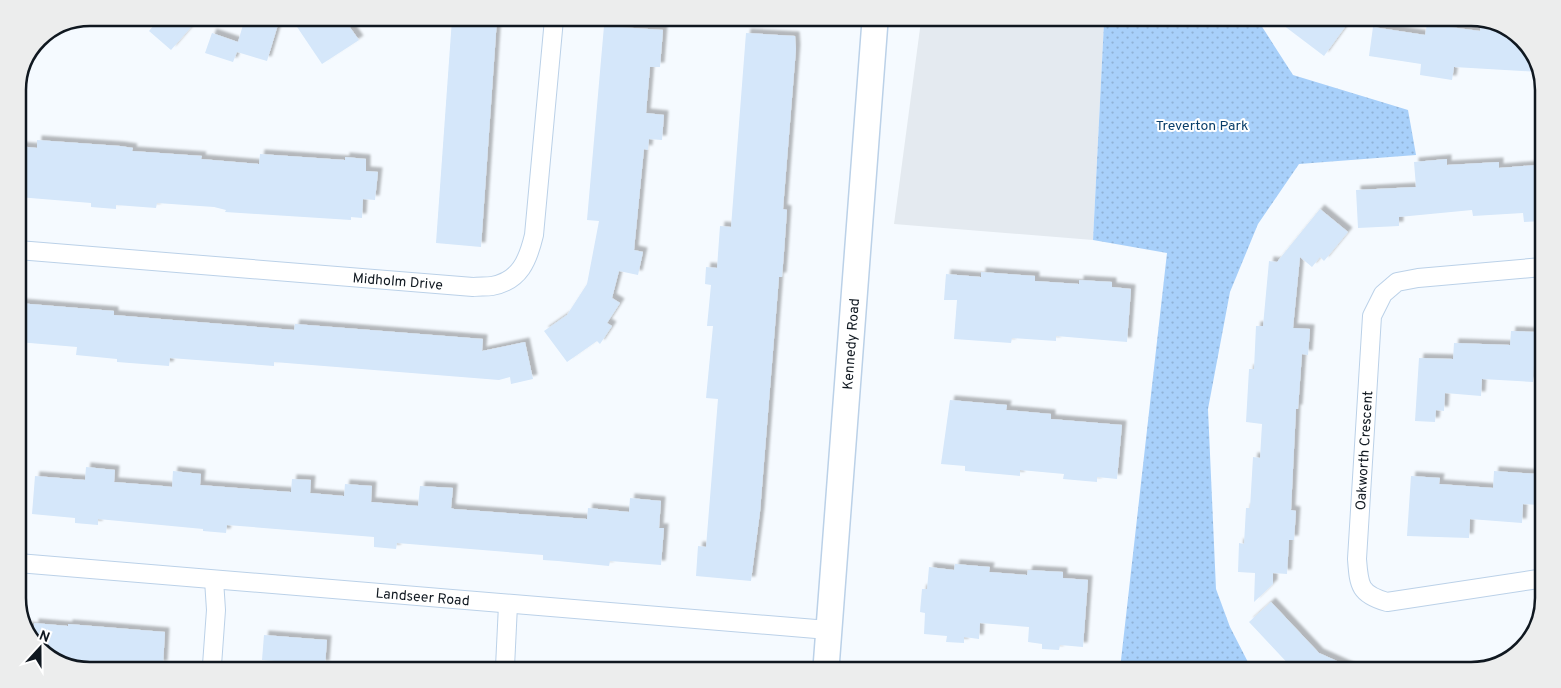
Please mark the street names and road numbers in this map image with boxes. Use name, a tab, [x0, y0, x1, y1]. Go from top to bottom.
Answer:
street label: Midholm Drive	[352, 270, 443, 295]
street label: Kennedy Road	[840, 298, 864, 390]
street label: Oakworth Crescent	[1353, 390, 1377, 511]
street label: Landseer Road	[375, 586, 470, 610]

